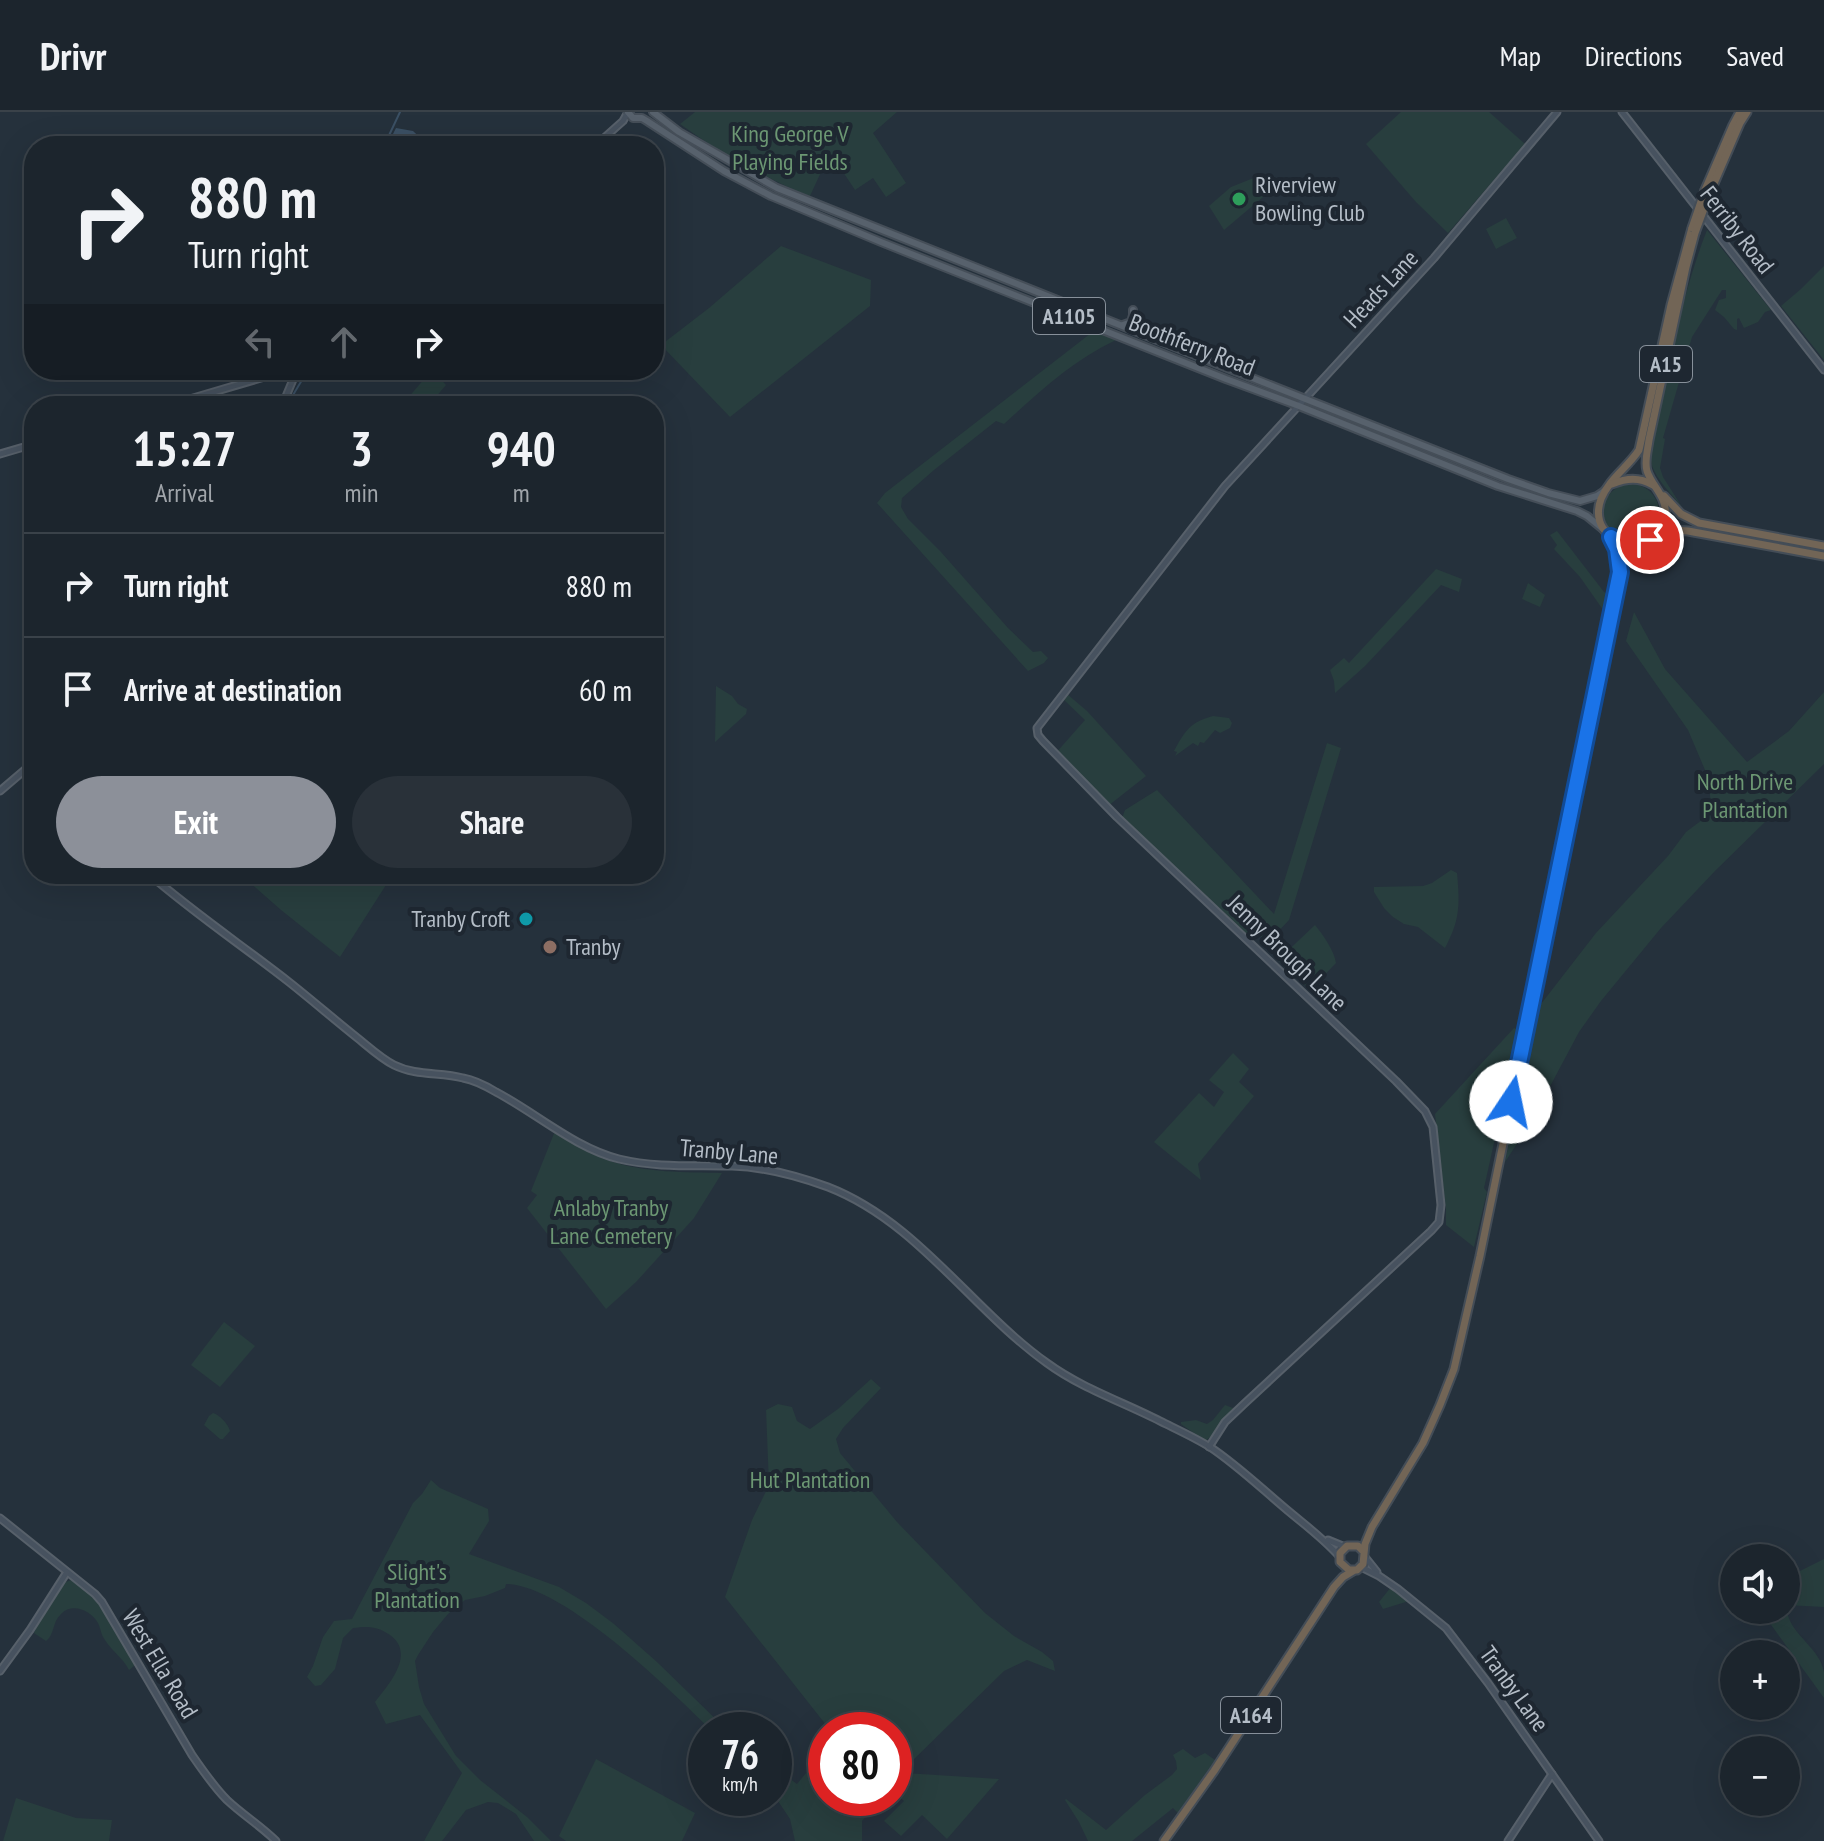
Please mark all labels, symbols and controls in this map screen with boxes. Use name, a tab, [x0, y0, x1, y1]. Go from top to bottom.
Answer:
text: Drivr	[40, 31, 106, 80]
text: Map	[1500, 37, 1541, 74]
text: Directions	[1585, 37, 1682, 74]
text: Saved	[1726, 37, 1784, 74]
park label: King George V Playing Fields	[731, 118, 850, 177]
text: 880 m	[188, 161, 317, 233]
icon: right	[56, 168, 160, 272]
place label: Riverview Bowling Club	[1255, 169, 1365, 228]
street label: Ferriby Road	[1694, 180, 1781, 280]
marker: Riverview Bowling Club	[1230, 190, 1248, 208]
text: Turn right	[188, 231, 309, 278]
street label: Heads Lane	[1337, 243, 1425, 334]
road number: A1105	[1033, 298, 1105, 334]
street label: Boothferry Road	[1125, 306, 1260, 383]
icon: left	[238, 320, 282, 364]
icon: ahead	[322, 320, 366, 364]
icon: right	[406, 320, 450, 364]
road number: A15	[1640, 346, 1692, 382]
text: 15:27	[132, 417, 236, 479]
text: 3	[350, 417, 373, 479]
text: 940	[487, 417, 556, 479]
text: Arrival	[155, 476, 214, 509]
text: min	[344, 476, 378, 509]
text: m	[513, 476, 530, 509]
pin	[1616, 506, 1684, 574]
icon: arrive	[1628, 518, 1672, 562]
icon: right	[56, 563, 100, 607]
text: Turn right	[124, 566, 228, 605]
text: 880 m	[566, 566, 632, 605]
icon: arrive	[56, 667, 100, 711]
text: Arrive at destination	[124, 670, 342, 709]
text: 60 m	[579, 670, 632, 709]
park label: North Drive Plantation	[1697, 766, 1793, 825]
button: Exit	[56, 776, 336, 868]
button: Share	[352, 776, 632, 868]
street label: Jenny Brough Lane	[1220, 887, 1354, 1017]
place label: Tranby Croft	[411, 903, 510, 934]
marker: Tranby Croft	[517, 910, 535, 928]
place label: Tranby	[566, 931, 621, 962]
marker: Tranby	[541, 938, 559, 956]
position arrow	[1469, 1060, 1553, 1144]
street label: Tranby Lane	[679, 1132, 780, 1171]
park label: Anlaby Tranby Lane Cemetery	[550, 1192, 672, 1251]
park label: Hut Plantation	[750, 1464, 870, 1495]
map controls	[1720, 1544, 1800, 1816]
button: sound	[1720, 1544, 1800, 1624]
park label: Slight's Plantation	[374, 1556, 460, 1615]
street label: West Ella Road	[116, 1603, 205, 1724]
street label: Tranby Lane	[1473, 1640, 1556, 1738]
button: +	[1720, 1640, 1800, 1720]
road number: A164	[1221, 1697, 1281, 1733]
speed limit sign: 80	[808, 1712, 912, 1816]
text: 76	[721, 1728, 759, 1780]
button: −	[1720, 1736, 1800, 1816]
text: km/h	[722, 1771, 758, 1797]

